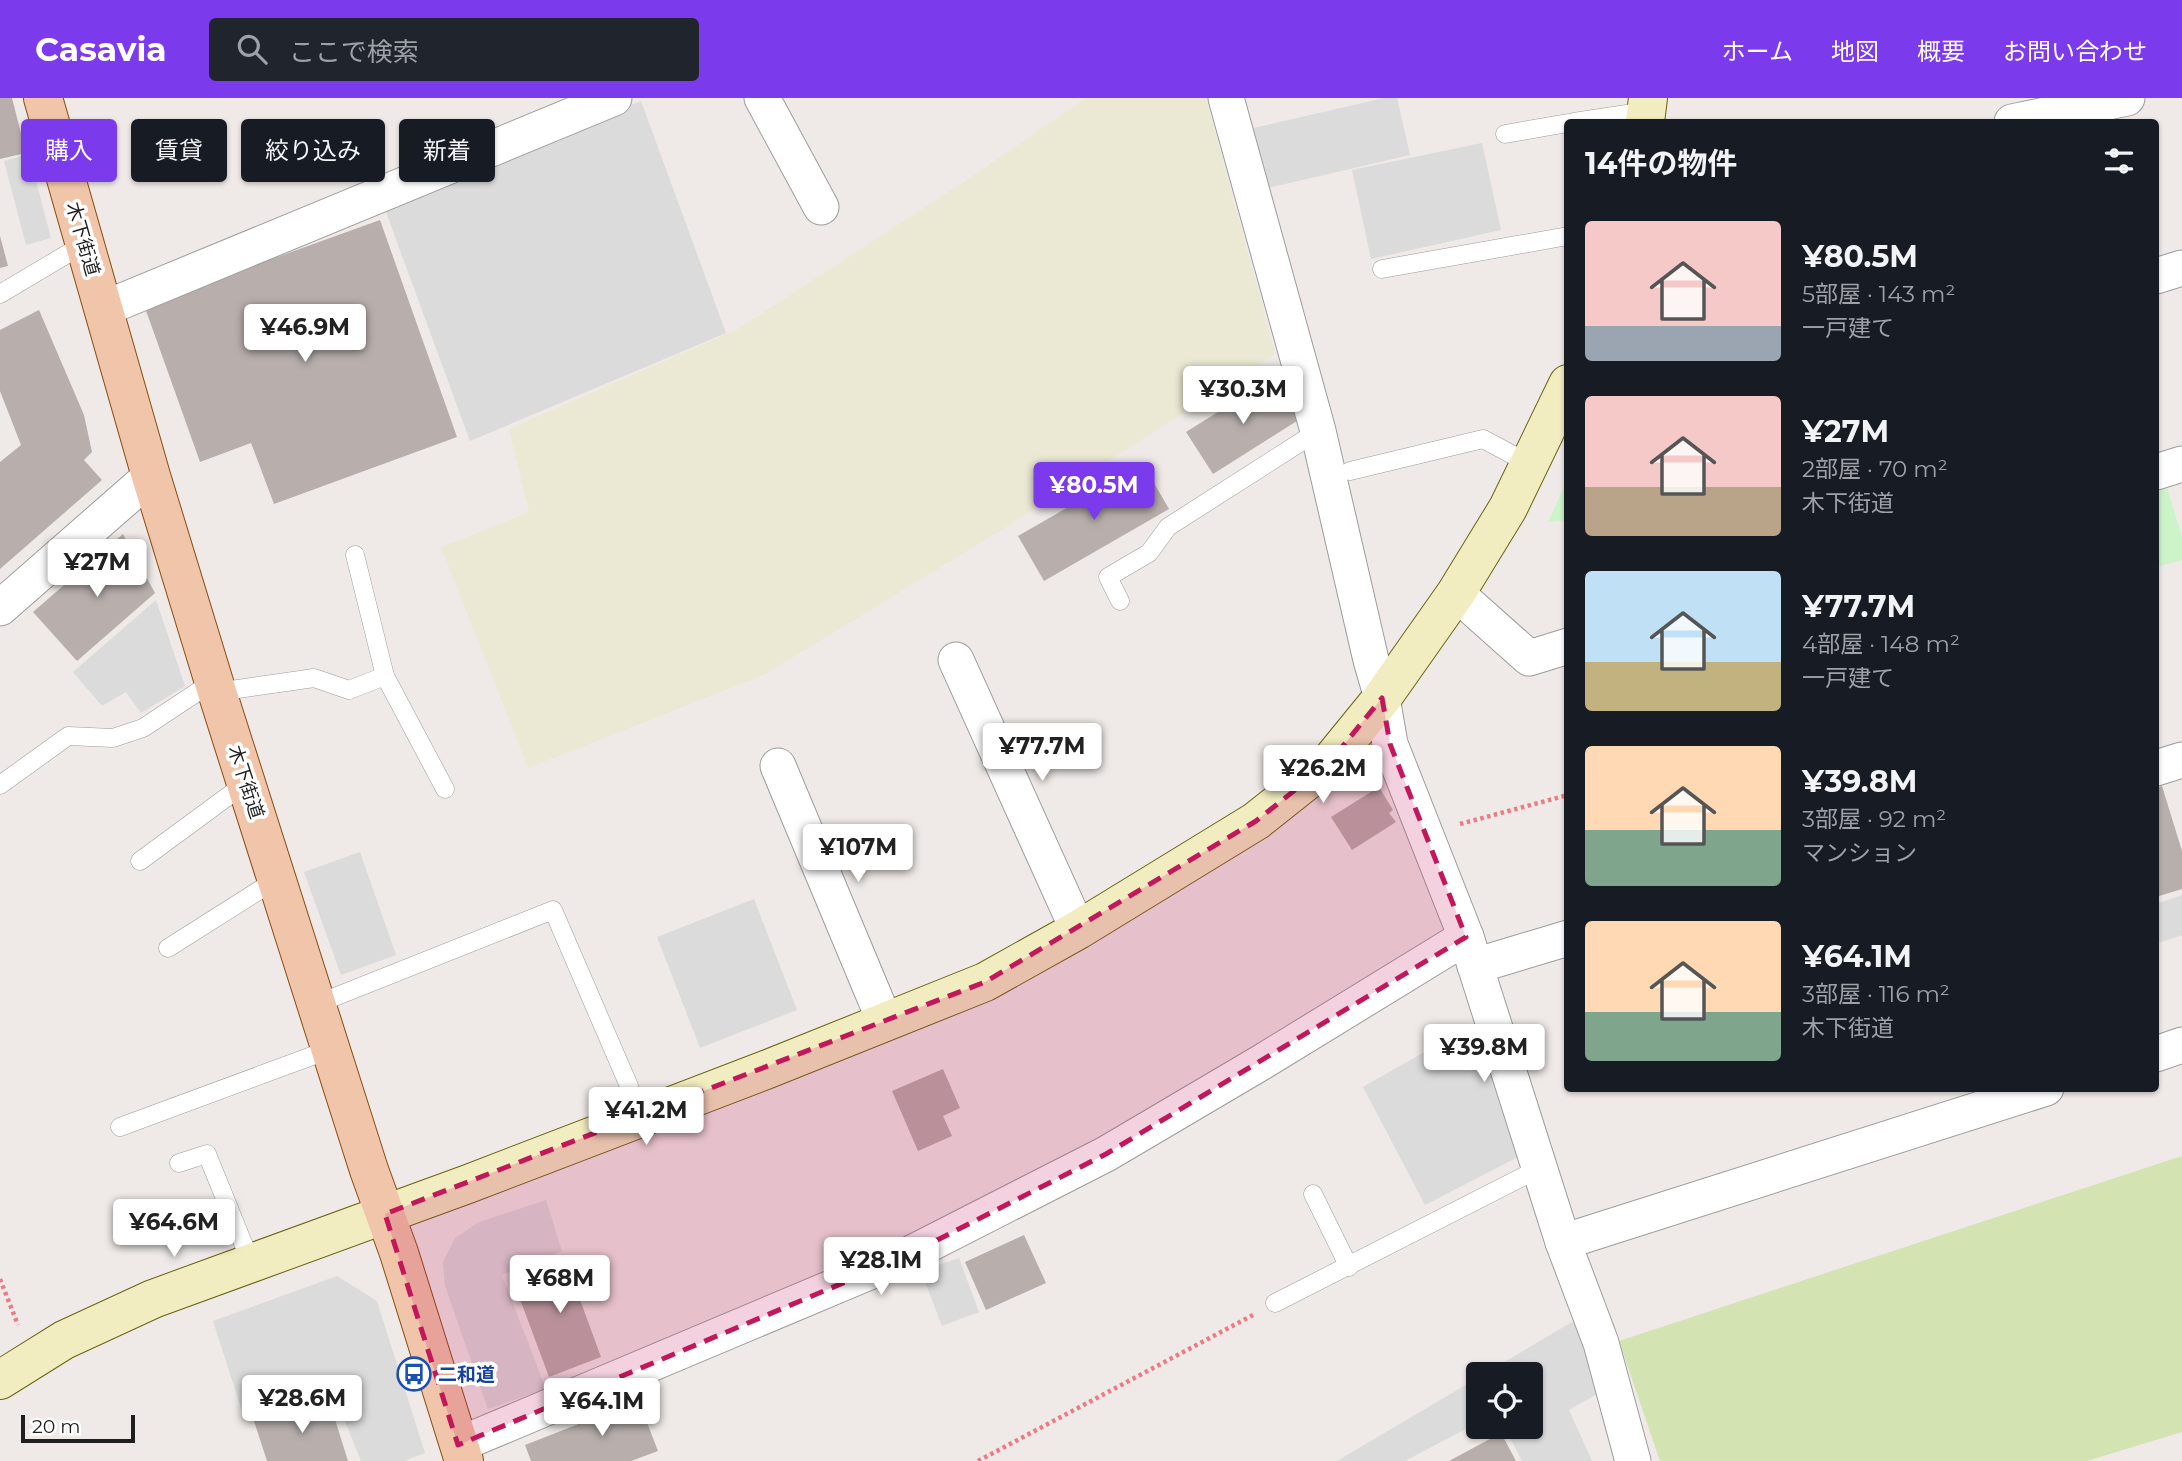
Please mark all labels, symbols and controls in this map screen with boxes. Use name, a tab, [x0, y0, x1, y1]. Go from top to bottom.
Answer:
search box	[209, 18, 699, 81]
text: Casavia	[35, 29, 167, 69]
icon: search	[233, 30, 271, 68]
text: ここで検索	[289, 36, 419, 68]
text: ホーム	[1722, 37, 1793, 66]
text: 地図	[1831, 37, 1879, 66]
text: 概要	[1917, 37, 1965, 66]
text: お問い合わせ	[2003, 37, 2147, 66]
chip: 購入	[21, 119, 117, 182]
chip: 賃貸	[131, 119, 227, 182]
chip: 絞り込み	[241, 119, 385, 182]
chip: 新着	[399, 119, 495, 182]
icon: filters	[2100, 142, 2138, 180]
text: 14件の物件	[1585, 145, 1737, 182]
street label: 木下街道	[61, 199, 105, 279]
text: ¥80.5M	[1802, 238, 1918, 275]
icon: home	[1641, 249, 1725, 333]
text: 5部屋 · 143 m²	[1802, 280, 1955, 308]
pin: ¥46.9M	[248, 304, 362, 364]
text: ¥46.9M	[260, 313, 350, 341]
text: 一戸建て	[1802, 314, 1894, 342]
pin: ¥30.3M	[1186, 366, 1300, 426]
text: ¥30.3M	[1199, 375, 1287, 403]
text: ¥27M	[1802, 413, 1889, 450]
icon: home	[1641, 424, 1725, 508]
text: 2部屋 · 70 m²	[1802, 455, 1948, 483]
pin: ¥80.5M	[1037, 462, 1151, 522]
text: ¥80.5M	[1050, 471, 1138, 499]
text: 木下街道	[1802, 489, 1894, 517]
pin: ¥27M	[56, 540, 138, 599]
text: ¥27M	[64, 548, 130, 576]
text: ¥77.7M	[1802, 588, 1915, 625]
icon: home	[1641, 599, 1725, 683]
text: 4部屋 · 148 m²	[1802, 630, 1960, 658]
text: 一戸建て	[1802, 664, 1894, 692]
pin: ¥77.7M	[985, 724, 1099, 783]
text: ¥77.7M	[999, 732, 1085, 760]
street label: 木下街道	[223, 742, 269, 822]
pin: ¥26.2M	[1266, 746, 1380, 805]
text: ¥26.2M	[1279, 754, 1367, 782]
text: ¥39.8M	[1802, 763, 1917, 800]
icon: home	[1641, 774, 1725, 858]
text: 3部屋 · 92 m²	[1802, 805, 1946, 833]
pin: ¥107M	[809, 824, 907, 884]
text: ¥107M	[819, 833, 897, 861]
text: マンション	[1802, 839, 1917, 867]
text: ¥64.1M	[1802, 938, 1912, 975]
icon: home	[1641, 949, 1725, 1033]
text: 3部屋 · 116 m²	[1802, 980, 1950, 1008]
text: 木下街道	[1802, 1014, 1894, 1042]
pin: ¥39.8M	[1427, 1024, 1541, 1084]
text: ¥39.8M	[1440, 1033, 1528, 1061]
pin: ¥41.2M	[589, 1088, 703, 1147]
text: ¥41.2M	[605, 1096, 687, 1124]
pin: ¥64.6M	[117, 1200, 231, 1259]
text: ¥64.6M	[129, 1208, 219, 1236]
pin: ¥28.1M	[824, 1238, 938, 1297]
text: ¥28.1M	[840, 1246, 922, 1274]
pin: ¥68M	[519, 1256, 601, 1315]
text: ¥68M	[526, 1264, 594, 1292]
bus stop icon: 二和道	[395, 1355, 433, 1393]
map controls	[1466, 1362, 1543, 1439]
button: locate	[1466, 1362, 1543, 1439]
place label: 二和道	[438, 1363, 495, 1386]
pin: ¥28.6M	[245, 1376, 359, 1435]
pin: ¥64.1M	[545, 1378, 659, 1438]
text: ¥28.6M	[258, 1384, 346, 1412]
text: ¥64.1M	[560, 1387, 644, 1415]
scale bar	[21, 1412, 135, 1444]
text: 20 m	[32, 1415, 80, 1438]

